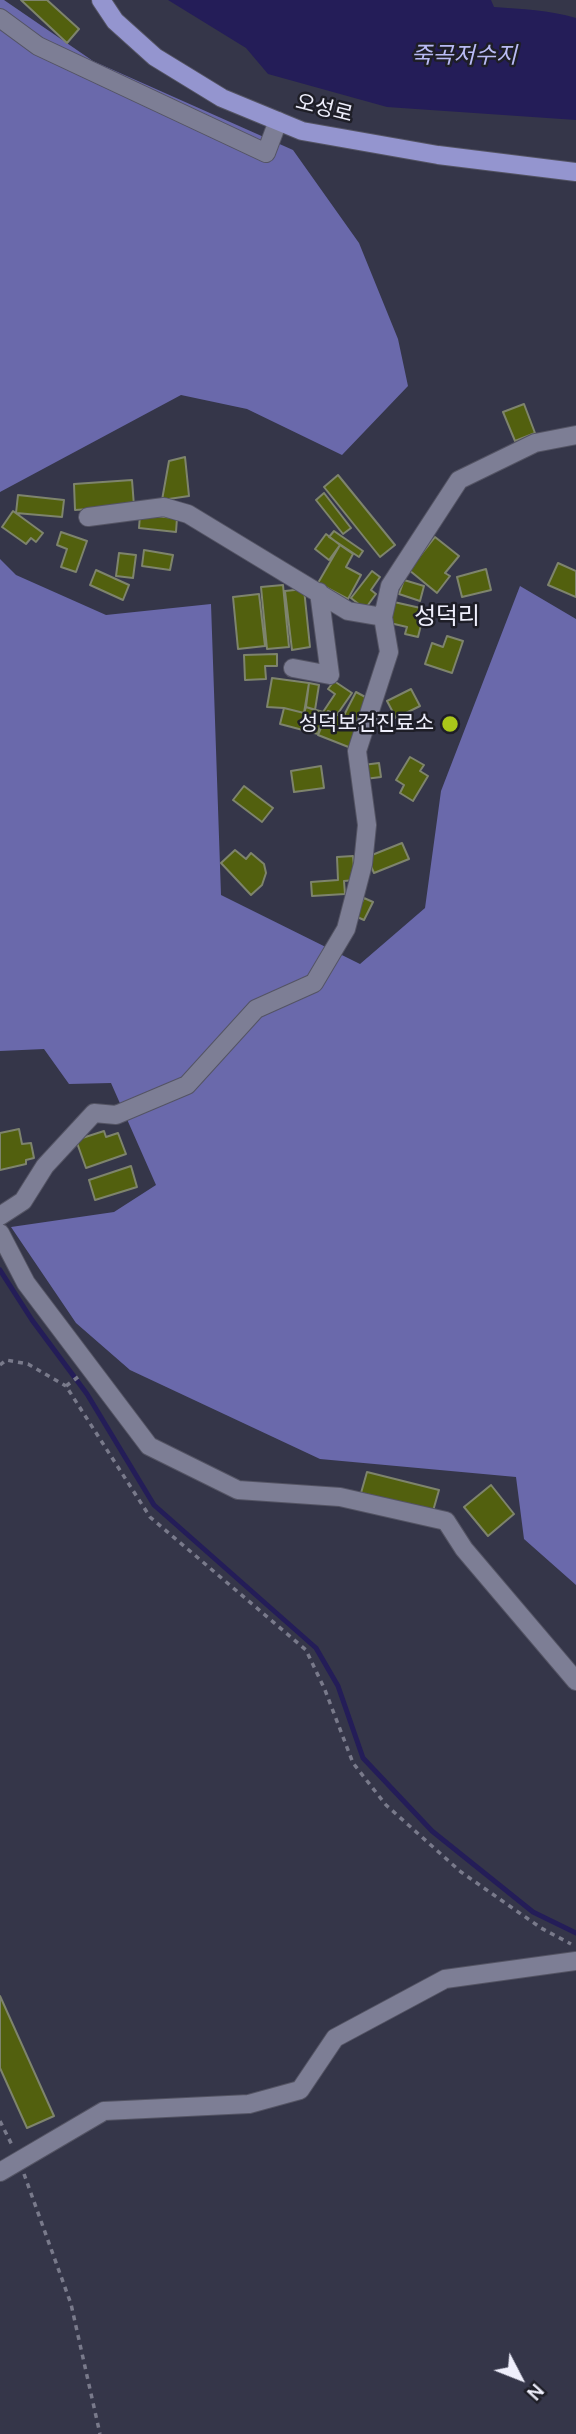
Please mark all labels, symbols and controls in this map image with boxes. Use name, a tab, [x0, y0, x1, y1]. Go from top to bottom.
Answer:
water label: 죽곡저수지	[411, 43, 517, 71]
street label: 오성로	[293, 90, 355, 128]
district label: 성덕리	[414, 603, 480, 631]
place label: 성덕보건진료소	[299, 711, 434, 737]
marker: 성덕보건진료소	[440, 714, 460, 734]
north arrow	[485, 2343, 555, 2413]
text: N	[521, 2378, 550, 2406]

